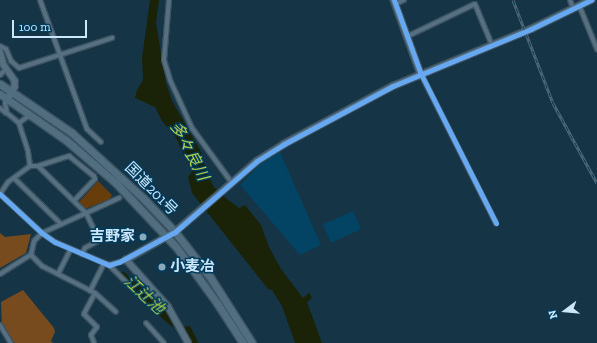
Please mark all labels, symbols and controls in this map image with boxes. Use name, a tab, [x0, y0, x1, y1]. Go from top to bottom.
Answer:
scale bar	[14, 12, 89, 38]
text: 100 m	[19, 20, 51, 34]
water label: 多々良川	[166, 118, 212, 184]
street label: 国道201号	[121, 159, 181, 219]
place label: 吉野家	[90, 228, 135, 246]
marker: 吉野家	[138, 232, 148, 242]
place label: 小麦冶	[170, 258, 215, 276]
marker: 小麦冶	[157, 262, 167, 272]
water label: 江辻池	[120, 272, 168, 318]
north arrow	[545, 291, 585, 331]
text: N	[546, 309, 560, 320]

